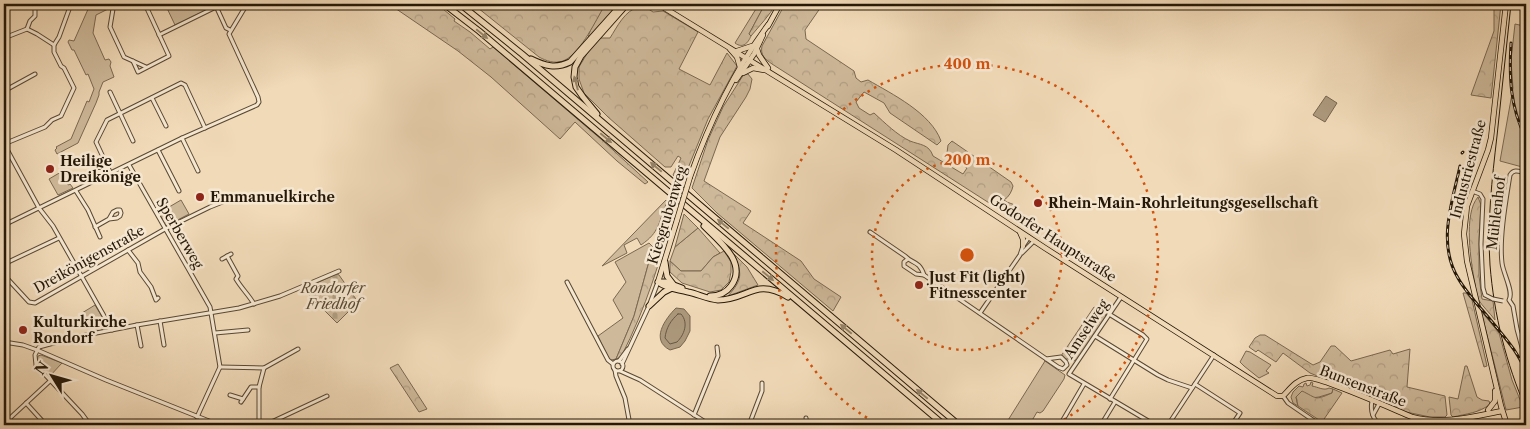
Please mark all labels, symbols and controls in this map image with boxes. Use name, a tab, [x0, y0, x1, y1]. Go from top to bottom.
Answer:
one-way arrow	[475, 28, 488, 39]
text: 400 m	[944, 54, 990, 73]
one-way arrow	[572, 75, 580, 91]
street label: Industriestraße	[1446, 117, 1490, 221]
one-way arrow	[600, 133, 613, 144]
text: 200 m	[944, 150, 990, 169]
place label: Heilige Dreikönige	[60, 152, 141, 186]
one-way arrow	[649, 162, 662, 173]
marker: Heilige Dreikönige	[44, 163, 56, 175]
street label: Kiesgrubenweg	[643, 163, 691, 266]
street label: Mühlenhof	[1483, 173, 1510, 251]
place label: Emmanuelkirche	[210, 188, 335, 206]
street label: Godorfer Hauptstraße	[986, 190, 1120, 286]
marker: Emmanuelkirche	[194, 191, 206, 203]
street label: Sperberweg	[152, 194, 208, 272]
place label: Rhein-Main-Rohrleitungsgesellschaft	[1048, 194, 1319, 212]
marker: Rhein-Main-Rohrleitungsgesellschaft	[1032, 197, 1044, 209]
one-way arrow	[717, 218, 729, 230]
street label: Dreikönigenstraße	[30, 221, 148, 297]
centre of rings	[958, 246, 976, 264]
place label: Just Fit (light) Fitnesscenter	[926, 268, 1027, 302]
one-way arrow	[762, 270, 774, 282]
park label: Rondorfer Friedhof	[300, 279, 367, 313]
marker: Just Fit (light) Fitnesscenter	[913, 279, 925, 291]
street label: Amselweg	[1059, 295, 1113, 363]
place label: Kulturkirche Rondorf	[33, 313, 127, 347]
marker: Kulturkirche Rondorf	[17, 324, 29, 336]
one-way arrow	[840, 324, 853, 335]
north arrow	[28, 352, 78, 402]
text: N	[31, 358, 52, 378]
street label: Bunsenstraße	[1317, 361, 1409, 411]
one-way arrow	[916, 388, 929, 399]

